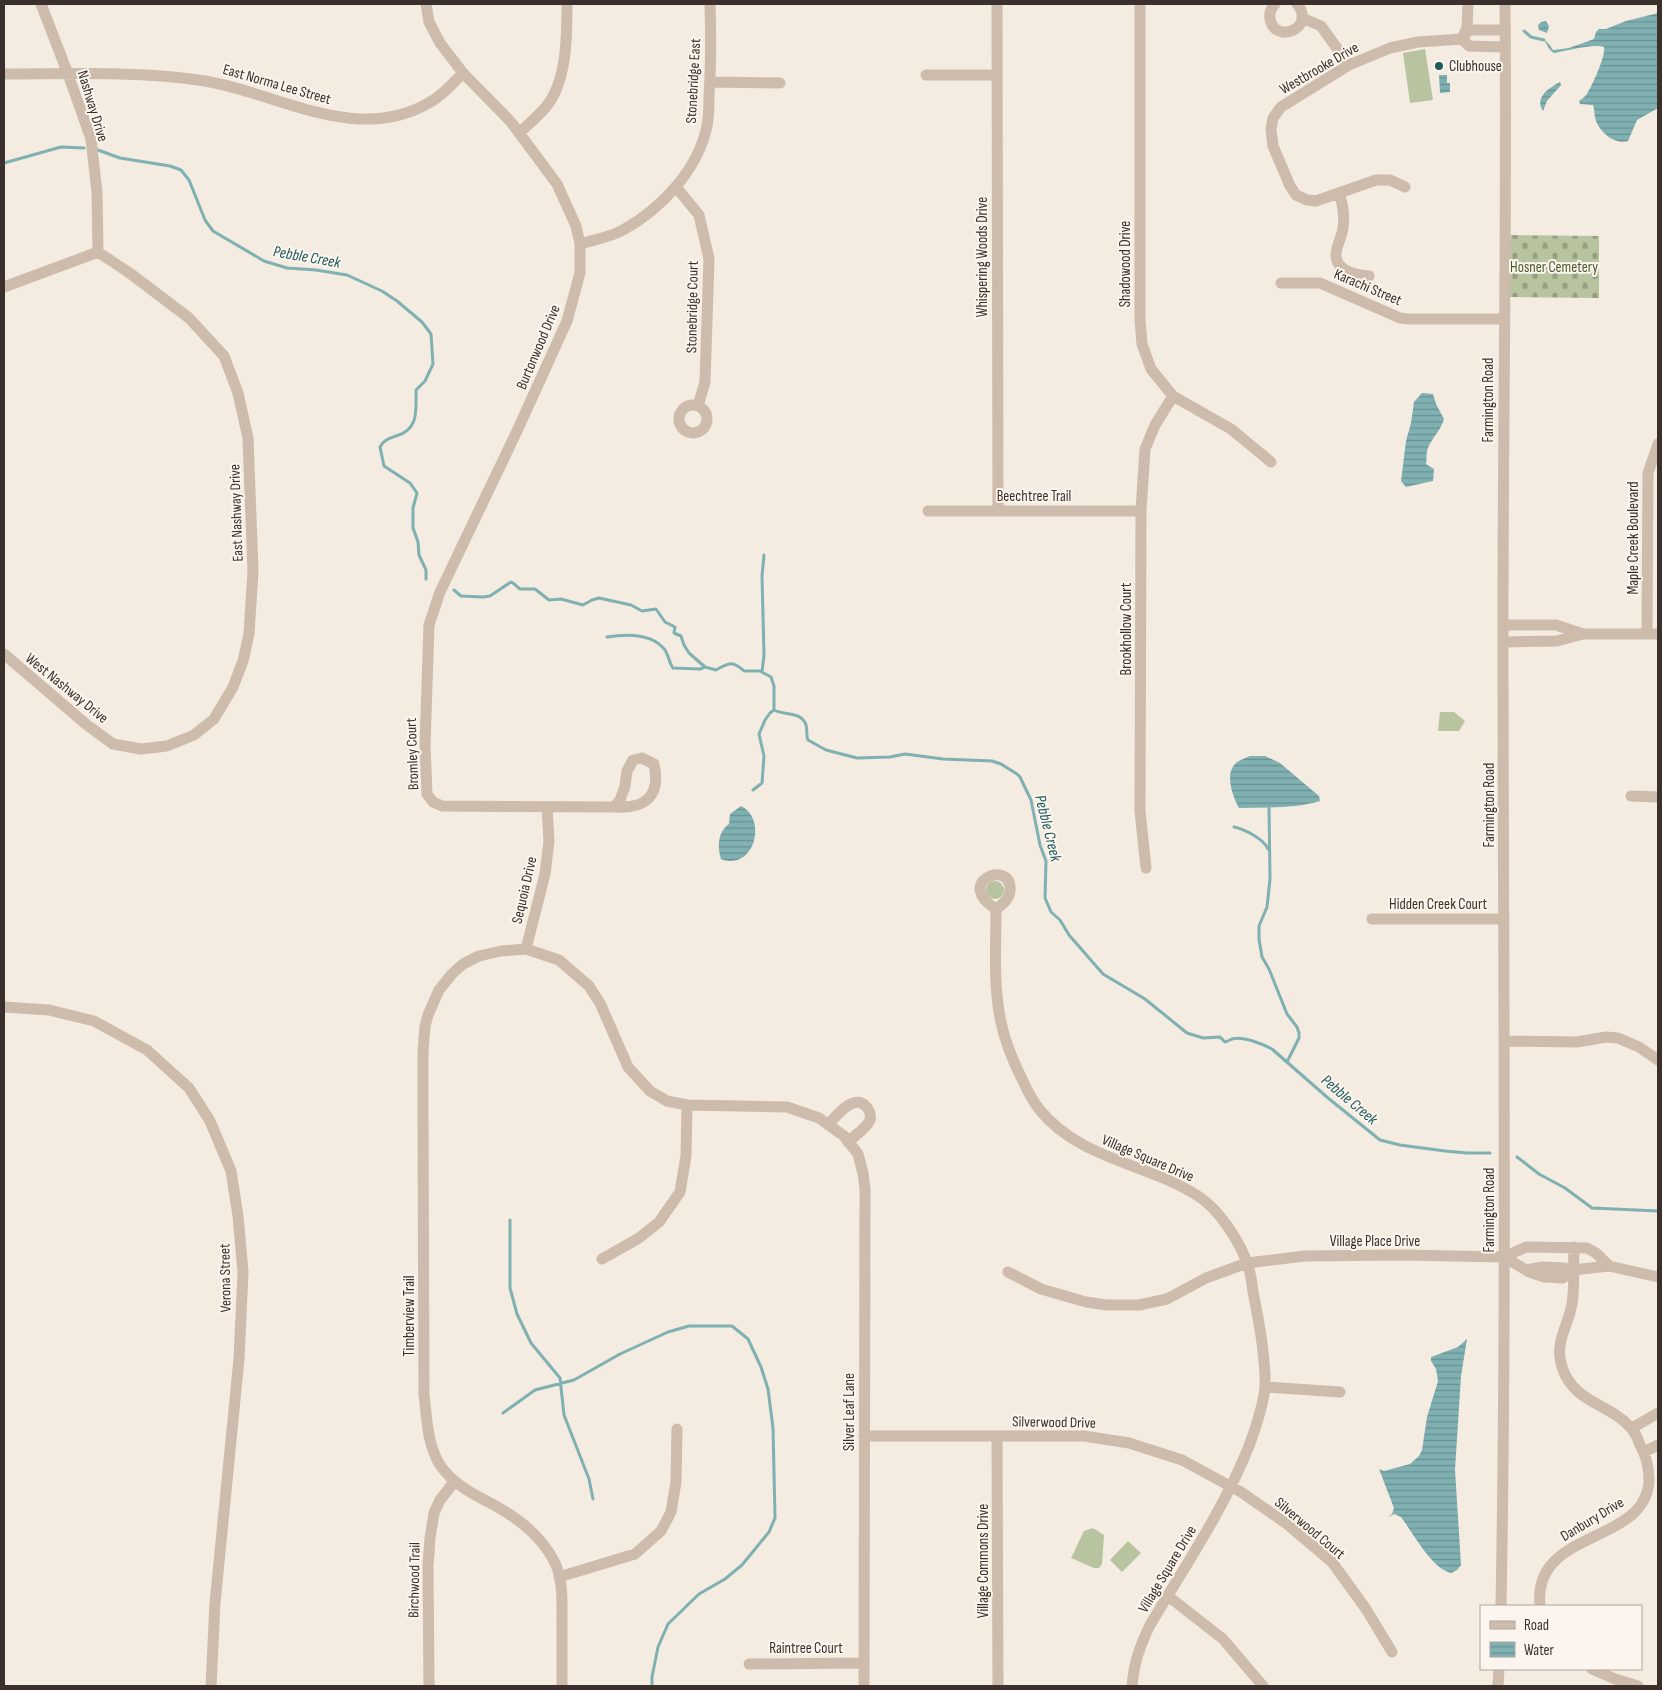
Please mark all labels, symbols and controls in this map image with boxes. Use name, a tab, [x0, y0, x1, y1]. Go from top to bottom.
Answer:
street label: Stonebridge East	[682, 38, 705, 124]
street label: Westbrooke Drive	[1276, 38, 1362, 99]
place label: Clubhouse	[1449, 57, 1502, 76]
street label: East Norma Lee Street	[221, 60, 333, 109]
marker: Clubhouse	[1433, 60, 1445, 72]
street label: Nashway Drive	[73, 68, 112, 144]
street label: Whispering Woods Drive	[973, 197, 992, 317]
street label: Shadowood Drive	[1116, 221, 1135, 307]
water label: Pebble Creek	[272, 242, 343, 273]
park label: Hosner Cemetery	[1510, 258, 1598, 277]
street label: Stonebridge Court	[682, 260, 703, 353]
street label: Karachi Street	[1331, 265, 1405, 310]
street label: Burtonwood Drive	[512, 302, 565, 392]
street label: Farmington Road	[1479, 358, 1498, 442]
street label: East Nashway Drive	[225, 464, 248, 562]
street label: Maple Creek Boulevard	[1624, 481, 1643, 595]
street label: Beechtree Trail	[997, 487, 1071, 506]
street label: Brookhollow Court	[1117, 582, 1136, 675]
street label: West Nashway Drive	[21, 649, 112, 728]
street label: Bromley Court	[402, 717, 423, 790]
street label: Farmington Road	[1480, 763, 1499, 847]
water label: Pebble Creek	[1030, 793, 1065, 865]
street label: Sequoia Drive	[508, 855, 541, 926]
street label: Hidden Creek Court	[1389, 895, 1487, 914]
water label: Pebble Creek	[1317, 1071, 1382, 1130]
street label: Village Square Drive	[1099, 1130, 1197, 1186]
street label: Farmington Road	[1480, 1168, 1499, 1252]
street label: Village Place Drive	[1330, 1232, 1420, 1251]
street label: Verona Street	[215, 1243, 236, 1313]
street label: Timberview Trail	[400, 1276, 419, 1356]
street label: Silver Leaf Lane	[840, 1373, 859, 1451]
street label: Silverwood Drive	[1012, 1412, 1096, 1433]
street label: Silverwood Court	[1270, 1493, 1349, 1564]
street label: Danbury Drive	[1557, 1493, 1627, 1546]
street label: Village Commons Drive	[974, 1504, 993, 1618]
street label: Village Square Drive	[1134, 1522, 1201, 1616]
street label: Birchwood Trail	[404, 1542, 425, 1618]
legend	[1480, 1605, 1642, 1670]
text: Road	[1524, 1616, 1549, 1635]
street label: Raintree Court	[769, 1639, 843, 1658]
text: Water	[1524, 1641, 1555, 1660]

